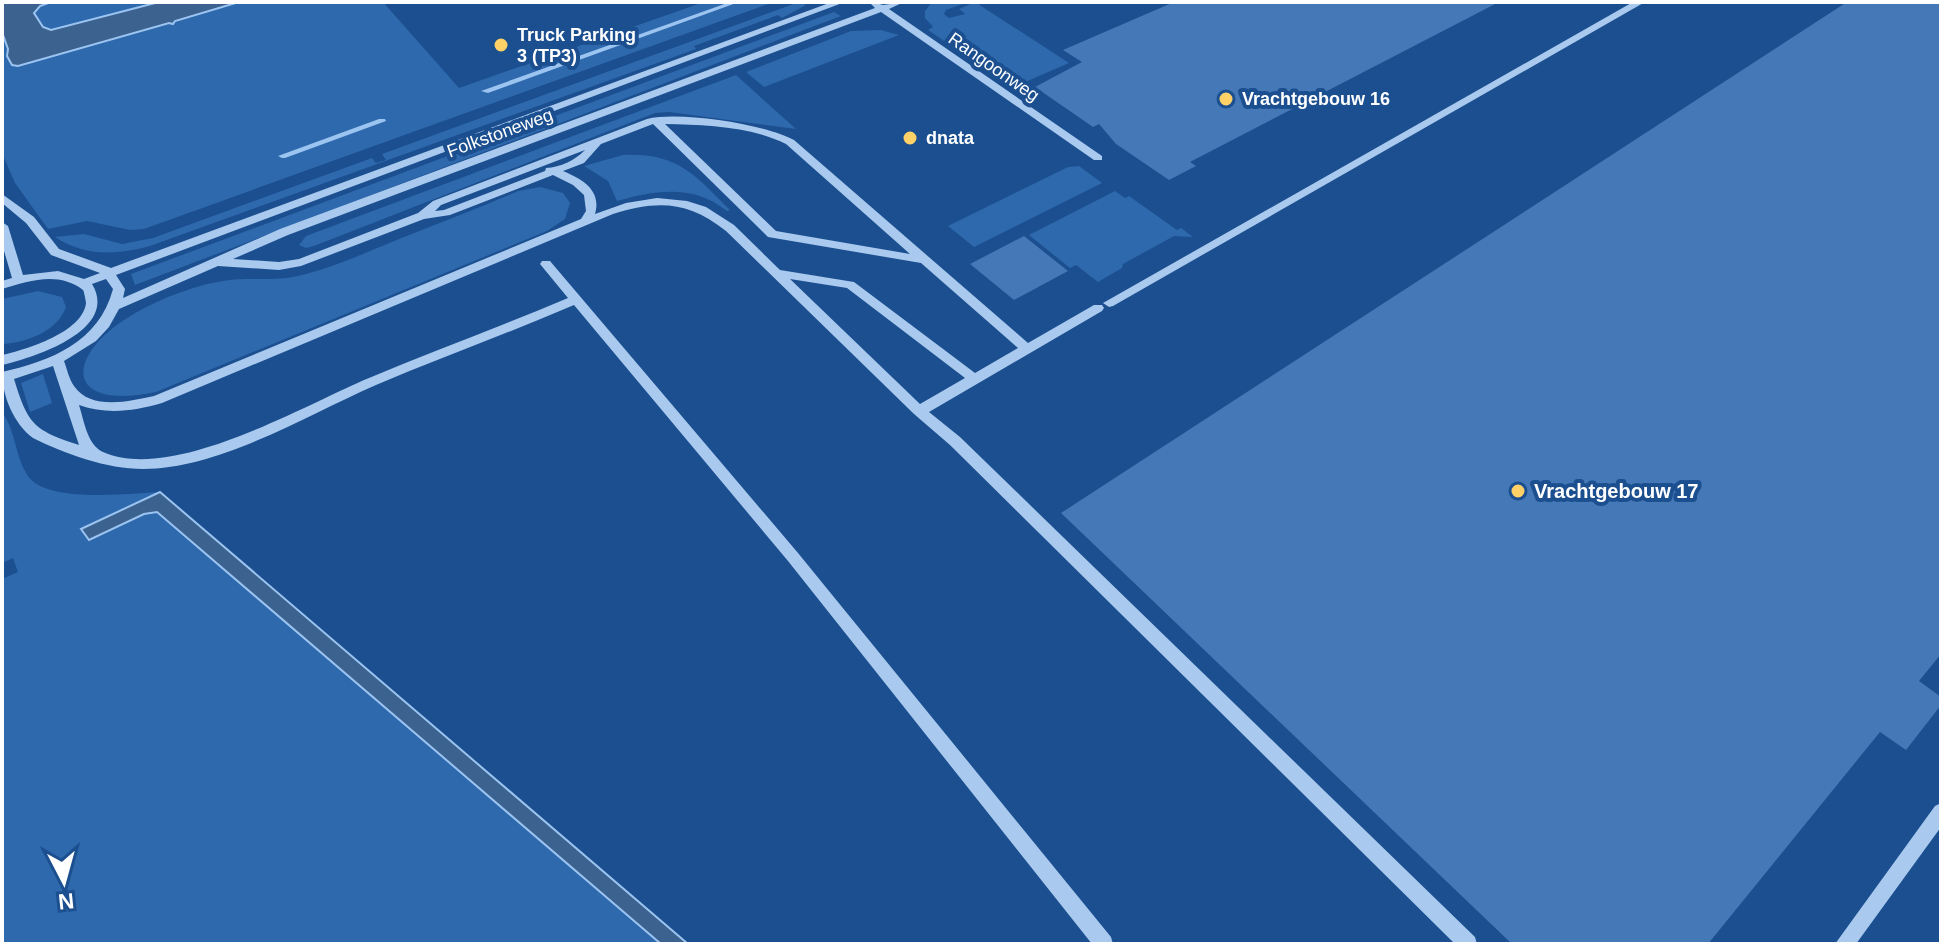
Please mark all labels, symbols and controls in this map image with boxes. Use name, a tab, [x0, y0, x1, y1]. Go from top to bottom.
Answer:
place label: Truck Parking 3 (TP3)	[517, 25, 636, 66]
street label: Rangoonweg	[945, 28, 1043, 106]
marker: Truck Parking 3 (TP3)	[492, 36, 510, 54]
place label: Vrachtgebouw 16	[1242, 89, 1390, 109]
marker: Vrachtgebouw 16	[1217, 90, 1235, 108]
street label: Folkstoneweg	[444, 105, 556, 161]
place label: dnata	[926, 128, 975, 148]
marker: dnata	[901, 129, 919, 147]
place label: Vrachtgebouw 17	[1534, 480, 1699, 502]
marker: Vrachtgebouw 17	[1509, 482, 1527, 500]
north arrow	[24, 842, 104, 922]
text: N	[57, 888, 75, 915]

